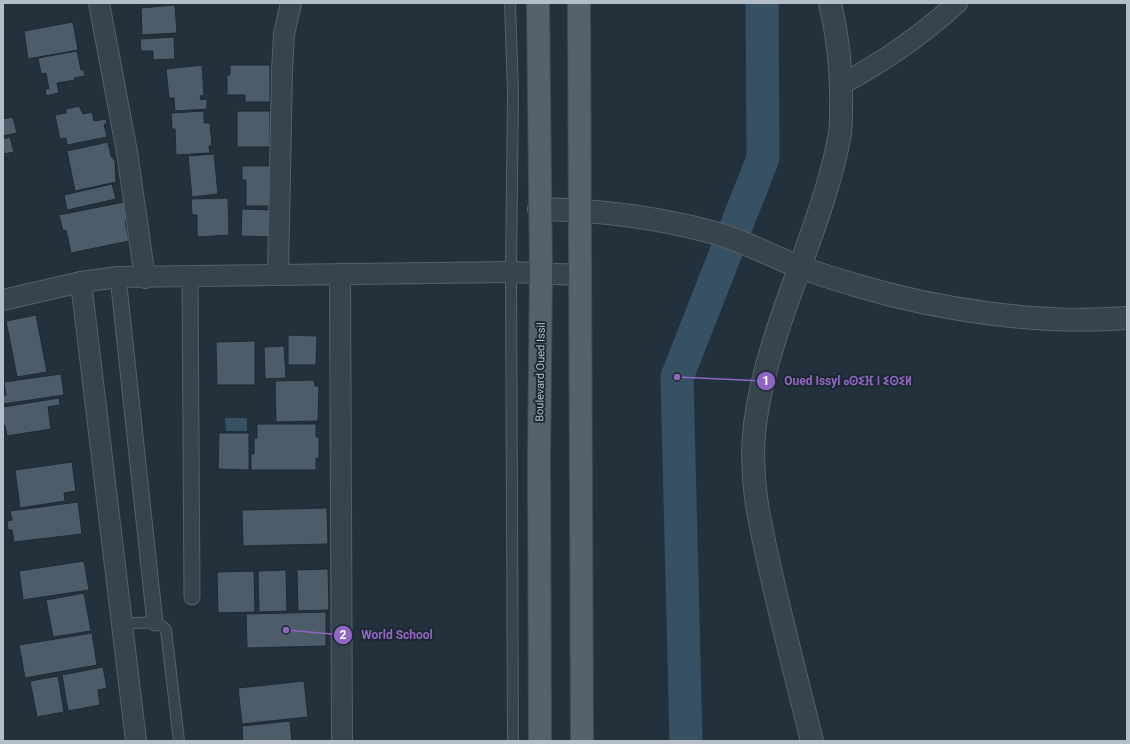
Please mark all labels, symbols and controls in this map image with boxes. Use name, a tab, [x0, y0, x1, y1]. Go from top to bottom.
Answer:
street label: Boulevard Oued Issil	[533, 322, 548, 422]
callout: Oued Issyl ⴰⵙⵉⴼ ⵏ ⵉⵙⵉⵍ	[756, 369, 919, 393]
text: 1	[763, 374, 769, 388]
text: Oued Issyl ⴰⵙⵉⴼ ⵏ ⵉⵙⵉⵍ	[784, 374, 912, 388]
callout: World School	[333, 623, 441, 647]
text: 2	[340, 628, 347, 642]
text: World School	[361, 628, 433, 642]

